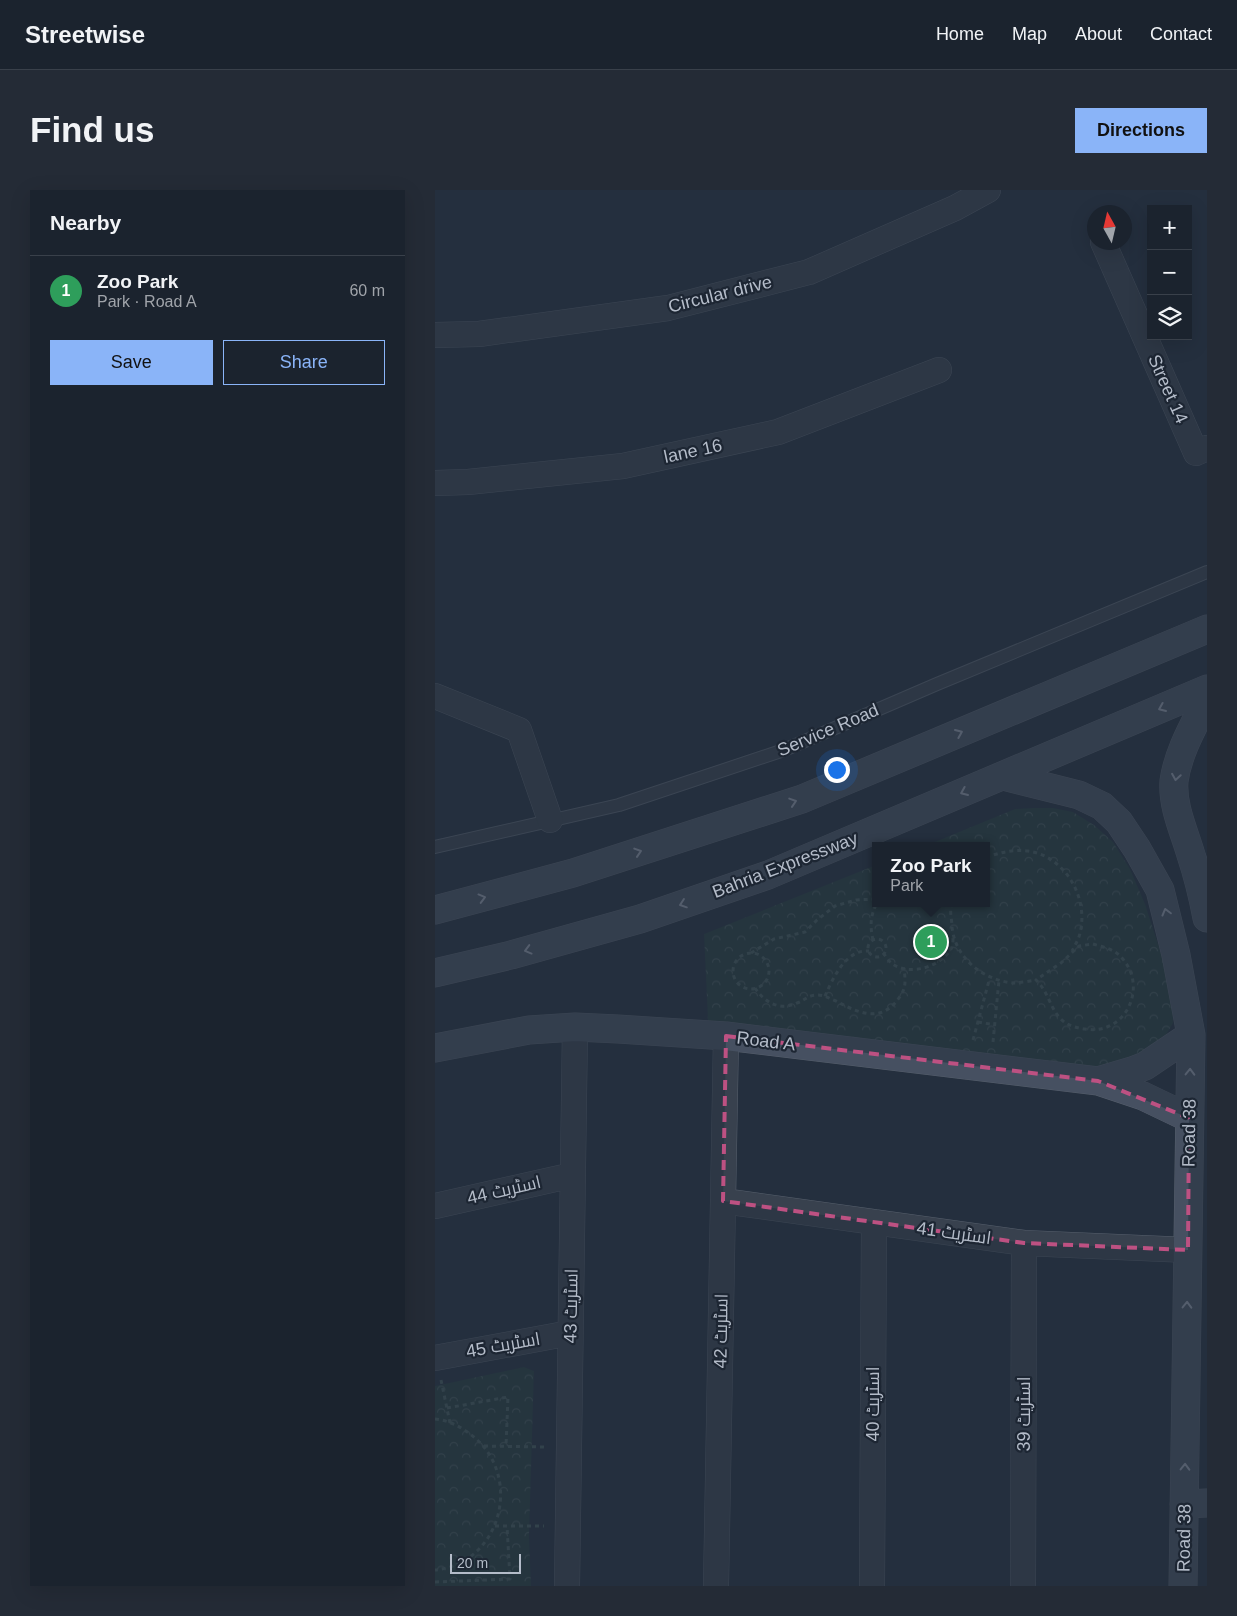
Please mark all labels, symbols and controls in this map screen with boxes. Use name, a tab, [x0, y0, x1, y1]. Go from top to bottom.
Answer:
text: Streetwise	[25, 21, 145, 48]
text: Home	[936, 24, 984, 44]
text: Map	[1012, 24, 1047, 44]
text: About	[1075, 24, 1122, 44]
text: Contact	[1150, 24, 1212, 44]
button: Directions	[1075, 108, 1207, 153]
text: Find us	[30, 110, 154, 149]
north arrow	[1087, 205, 1132, 250]
map controls	[1147, 205, 1192, 340]
button: +	[1147, 205, 1192, 250]
text: Nearby	[50, 211, 121, 234]
button: −	[1147, 250, 1192, 295]
text: Zoo Park	[97, 271, 178, 292]
street label: Circular drive	[666, 271, 774, 317]
text: 1	[62, 282, 70, 299]
text: 60 m	[349, 282, 385, 299]
text: Park · Road A	[97, 293, 197, 310]
button: layers	[1147, 295, 1192, 340]
button: Save	[50, 340, 213, 385]
button: Share	[223, 340, 385, 385]
street label: Street 14	[1144, 352, 1192, 426]
street label: lane 16	[662, 435, 724, 467]
street label: Service Road	[774, 700, 882, 760]
one-way arrow	[1158, 702, 1167, 713]
one-way arrow	[954, 729, 963, 740]
your location	[824, 757, 850, 783]
one-way arrow	[1171, 772, 1181, 781]
one-way arrow	[960, 786, 969, 797]
one-way arrow	[788, 798, 796, 808]
street label: Bahria Expressway	[709, 828, 861, 902]
popup	[872, 842, 990, 907]
one-way arrow	[633, 848, 642, 858]
text: Zoo Park	[890, 855, 972, 876]
text: Park	[890, 877, 923, 894]
one-way arrow	[478, 893, 486, 903]
one-way arrow	[680, 898, 688, 908]
one-way arrow	[1162, 909, 1172, 917]
pin: 1	[915, 923, 947, 961]
one-way arrow	[524, 945, 532, 955]
street label: Road A	[735, 1027, 797, 1055]
one-way arrow	[1185, 1068, 1195, 1076]
street label: Road 38	[1178, 1099, 1200, 1167]
street label: اسٹریٹ 44	[465, 1172, 543, 1209]
street label: اسٹریٹ 41	[915, 1218, 993, 1249]
street label: اسٹریٹ 43	[560, 1268, 583, 1344]
street label: اسٹریٹ 42	[710, 1293, 733, 1369]
one-way arrow	[1182, 1301, 1192, 1308]
street label: اسٹریٹ 45	[464, 1329, 542, 1362]
street label: اسٹریٹ 40	[863, 1367, 884, 1441]
street label: اسٹریٹ 39	[1014, 1377, 1035, 1451]
one-way arrow	[1180, 1463, 1190, 1471]
street label: Road 38	[1173, 1504, 1195, 1572]
scale bar	[450, 1551, 521, 1574]
text: 20 m	[457, 1555, 488, 1571]

